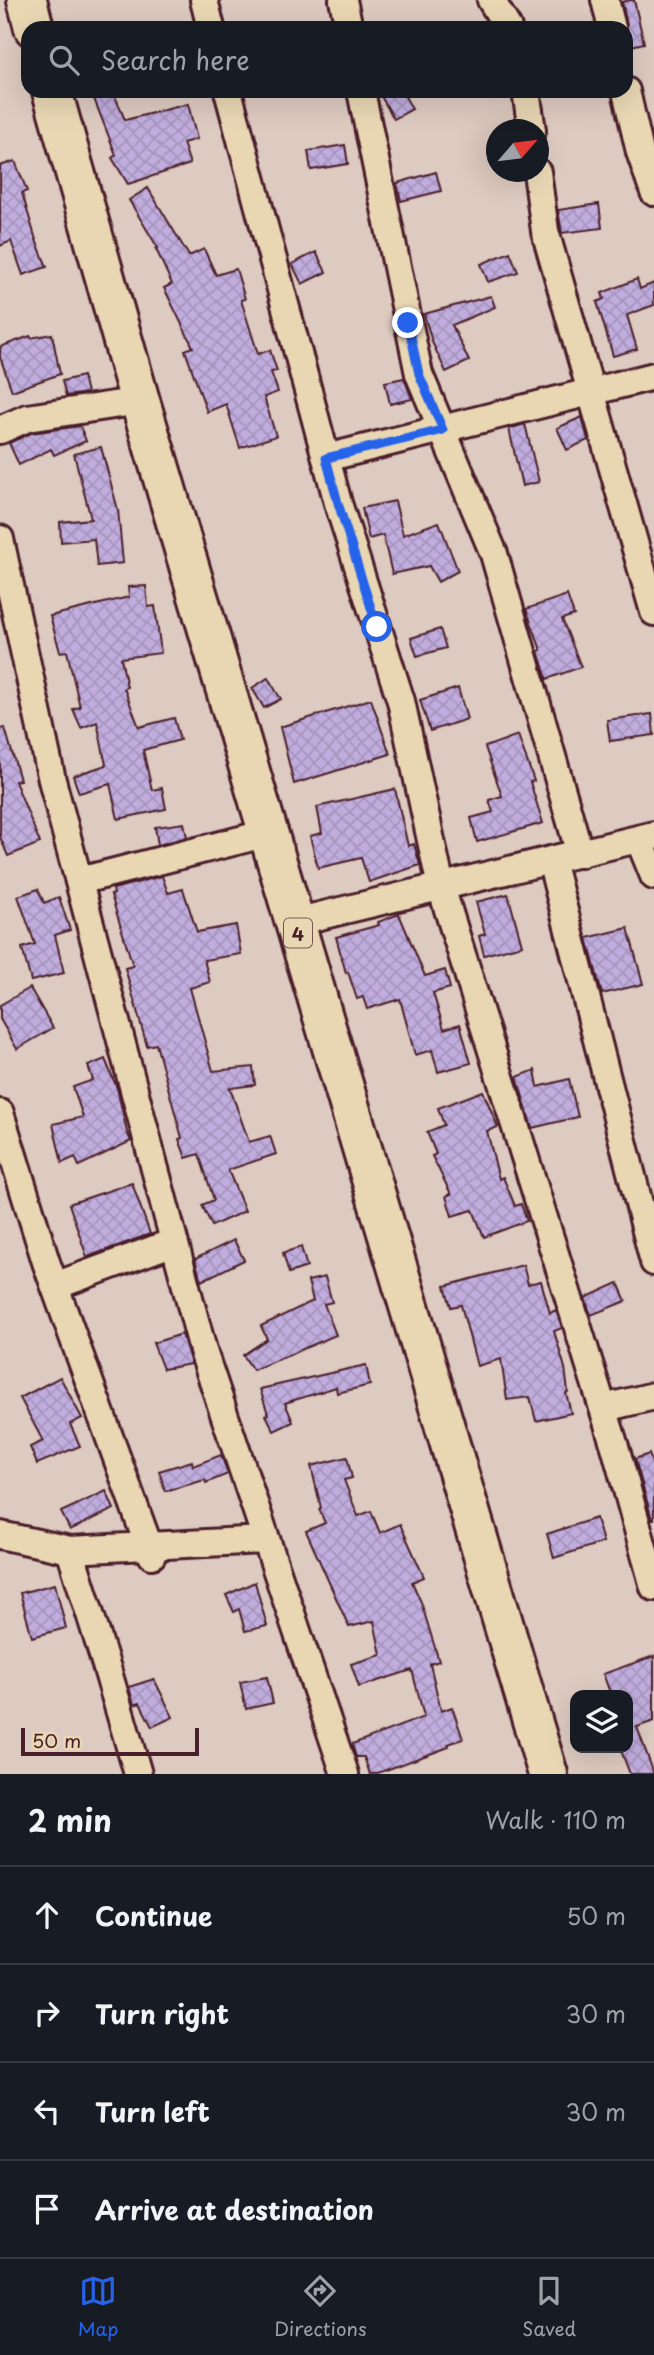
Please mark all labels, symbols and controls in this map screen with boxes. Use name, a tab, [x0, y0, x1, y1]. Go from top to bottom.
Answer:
search box	[21, 21, 633, 98]
text: Search here	[101, 40, 250, 79]
icon: search	[45, 41, 83, 79]
north arrow	[486, 119, 549, 182]
route end	[392, 307, 423, 338]
route start	[361, 611, 392, 642]
road number: 4	[284, 918, 312, 948]
map controls	[570, 1690, 633, 1753]
button: layers	[570, 1690, 633, 1753]
scale bar	[21, 1725, 200, 1757]
text: 50 m	[32, 1726, 81, 1754]
text: 2 min	[28, 1797, 112, 1842]
text: Walk · 110 m	[485, 1802, 626, 1837]
icon: ahead	[28, 1896, 66, 1934]
text: Continue	[95, 1896, 212, 1935]
text: 50 m	[566, 1898, 626, 1933]
icon: right	[28, 1994, 66, 2032]
text: Turn right	[95, 1994, 229, 2033]
text: 30 m	[565, 1996, 626, 2031]
icon: left	[28, 2092, 66, 2130]
text: Turn left	[95, 2092, 210, 2131]
text: 30 m	[565, 2094, 626, 2129]
icon: arrive	[28, 2190, 66, 2228]
text: Arrive at destination	[95, 2190, 374, 2229]
tab: Map	[78, 2272, 118, 2342]
tab: Directions	[274, 2272, 367, 2342]
tab: Saved	[522, 2272, 576, 2342]

